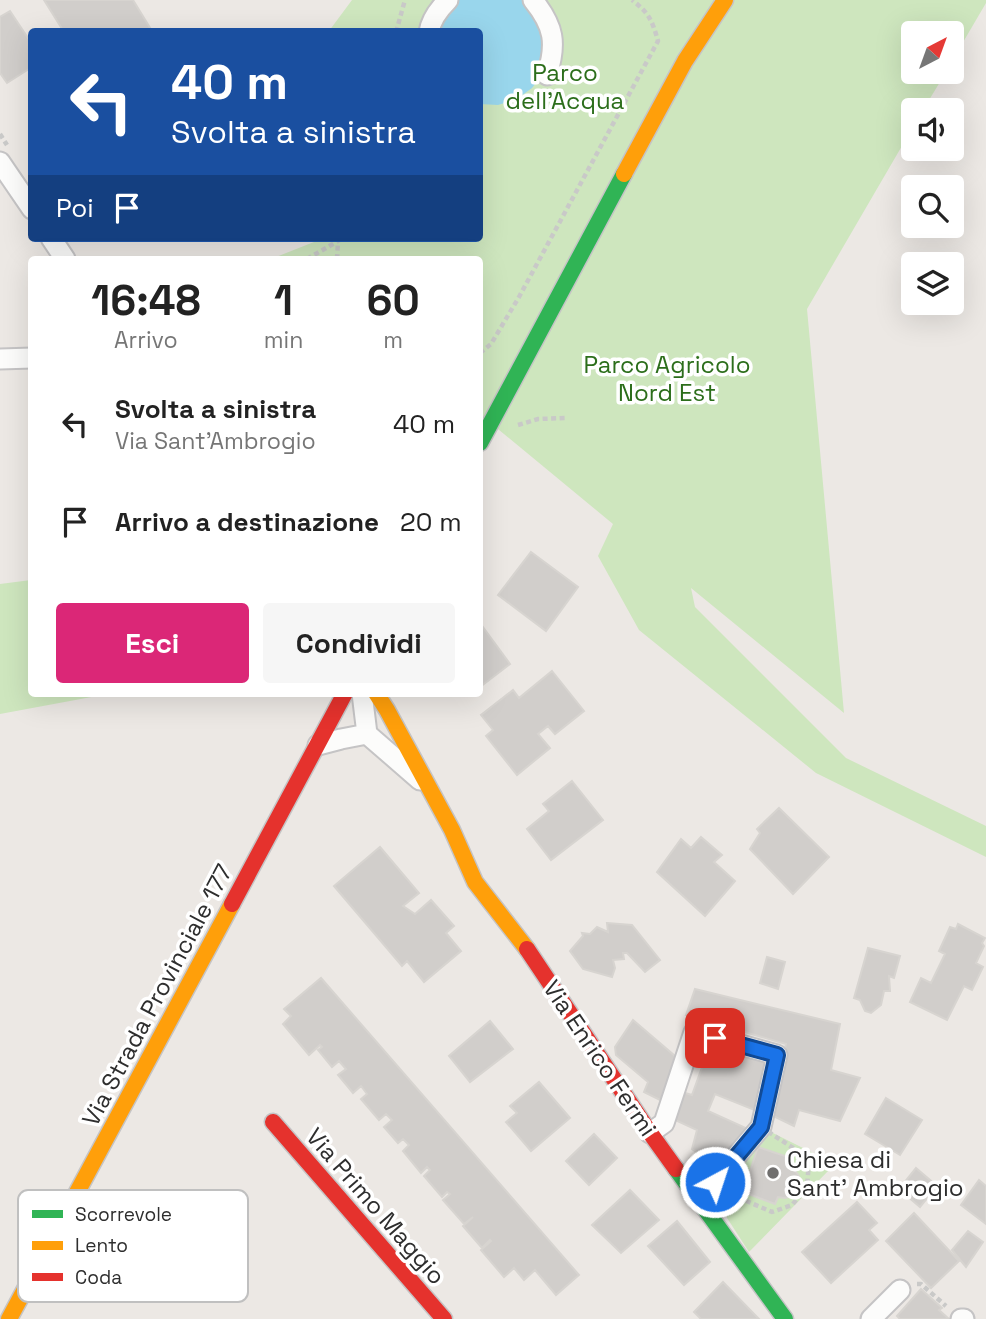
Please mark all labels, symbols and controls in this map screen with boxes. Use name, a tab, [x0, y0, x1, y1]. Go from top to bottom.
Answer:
north arrow	[901, 21, 964, 84]
map controls	[901, 21, 964, 315]
text: 40 m	[171, 51, 288, 113]
icon: left	[56, 56, 147, 147]
park label: Parco dell'Acqua	[506, 57, 625, 116]
button: sound	[901, 98, 964, 161]
text: Svolta a sinistra	[171, 112, 416, 152]
button: search	[901, 175, 964, 238]
icon: arrive	[108, 189, 146, 227]
text: Poi	[56, 191, 94, 225]
button: layers	[901, 252, 964, 315]
text: 16:48	[91, 274, 201, 327]
text: 1	[274, 274, 293, 327]
text: 60	[367, 274, 420, 327]
text: Arrivo	[114, 325, 178, 355]
text: min	[264, 325, 303, 355]
text: m	[383, 325, 403, 355]
park label: Parco Agricolo Nord Est	[584, 349, 750, 408]
text: Svolta a sinistra	[115, 392, 316, 426]
icon: left	[56, 405, 94, 443]
text: 40 m	[393, 407, 455, 441]
text: Via Sant'Ambrogio	[115, 426, 316, 456]
icon: arrive	[56, 503, 94, 541]
text: Arrivo a destinazione	[115, 505, 379, 539]
text: 20 m	[400, 505, 462, 539]
button: Esci	[56, 603, 249, 683]
button: Condividi	[263, 603, 455, 683]
street label: Via Strada Provinciale 177	[75, 859, 239, 1131]
street label: Via Enrico Fermi	[536, 974, 664, 1142]
pin	[685, 1008, 745, 1068]
icon: arrive	[696, 1019, 734, 1057]
street label: Via Primo Maggio	[300, 1121, 452, 1291]
place label: Chiesa di Sant' Ambrogio	[787, 1144, 964, 1203]
position arrow	[678, 1145, 752, 1219]
marker: Chiesa di Sant' Ambrogio	[765, 1165, 781, 1181]
legend	[18, 1190, 248, 1302]
text: Scorrevole	[75, 1202, 172, 1227]
text: Lento	[75, 1233, 128, 1258]
text: Coda	[75, 1265, 122, 1290]

